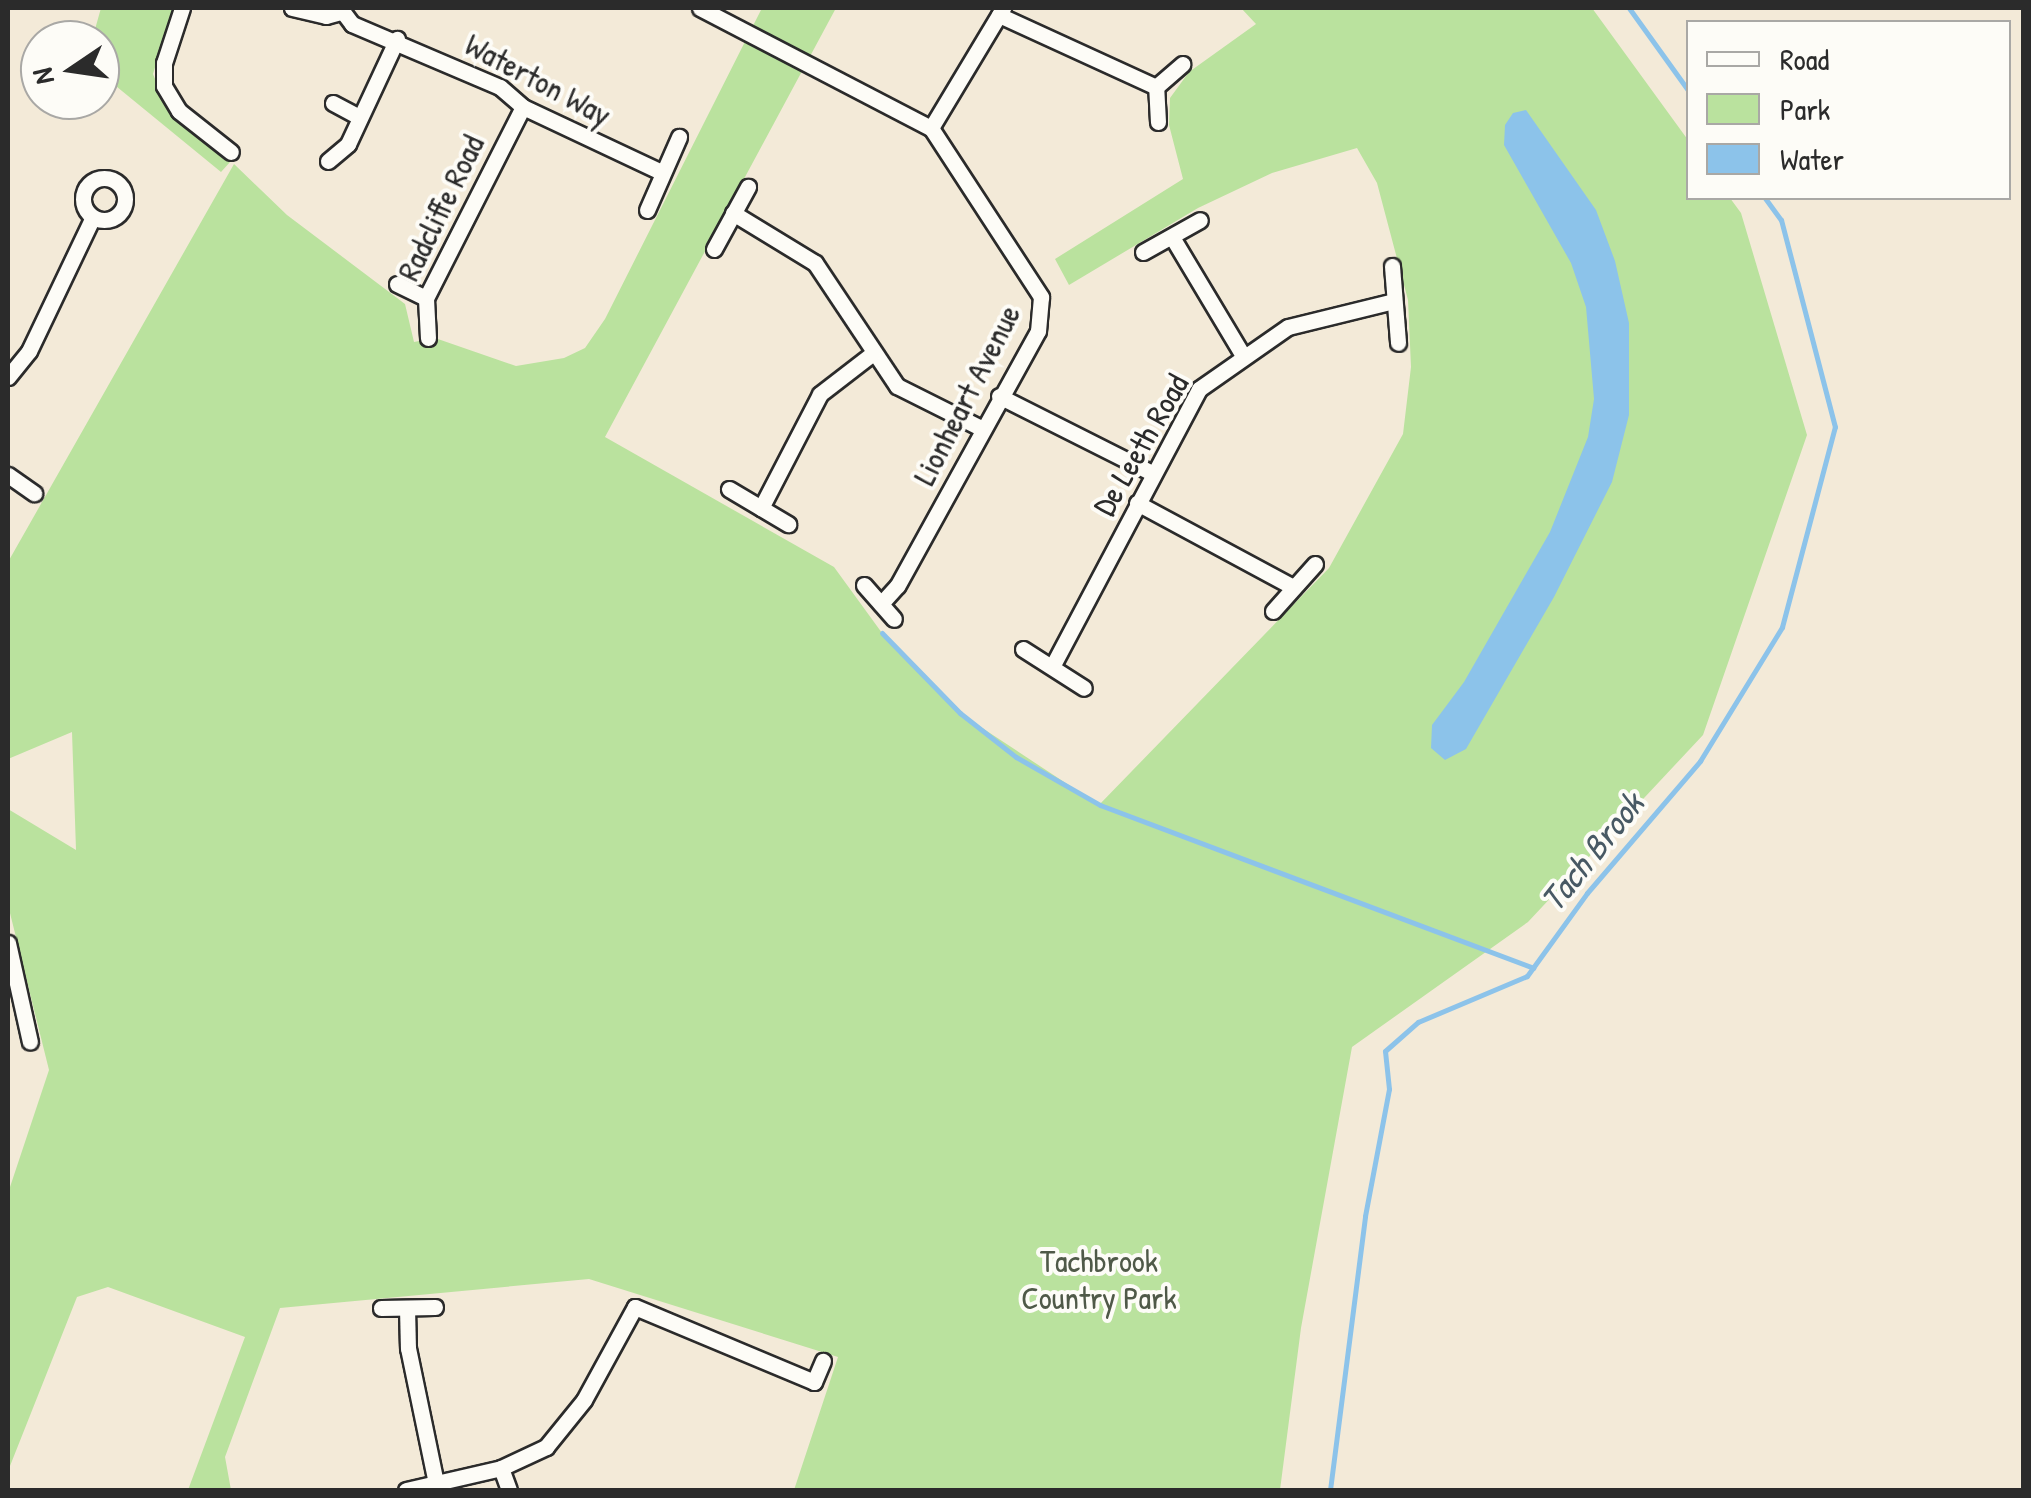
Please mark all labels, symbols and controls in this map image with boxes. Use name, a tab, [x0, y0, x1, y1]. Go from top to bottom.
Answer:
north arrow	[20, 20, 120, 120]
legend	[1686, 20, 2011, 200]
street label: Waterton Way	[458, 26, 618, 134]
text: Road	[1780, 39, 1829, 79]
text: N	[23, 65, 63, 88]
text: Park	[1780, 89, 1830, 129]
street label: Radcliffe Road	[389, 129, 493, 287]
text: Water	[1780, 139, 1844, 179]
street label: Lionheart Avenue	[905, 299, 1029, 491]
street label: De Leeth Road	[1085, 367, 1197, 523]
water label: Tach Brook	[1532, 784, 1652, 920]
park label: Tachbrook Country Park	[1021, 1243, 1177, 1318]

